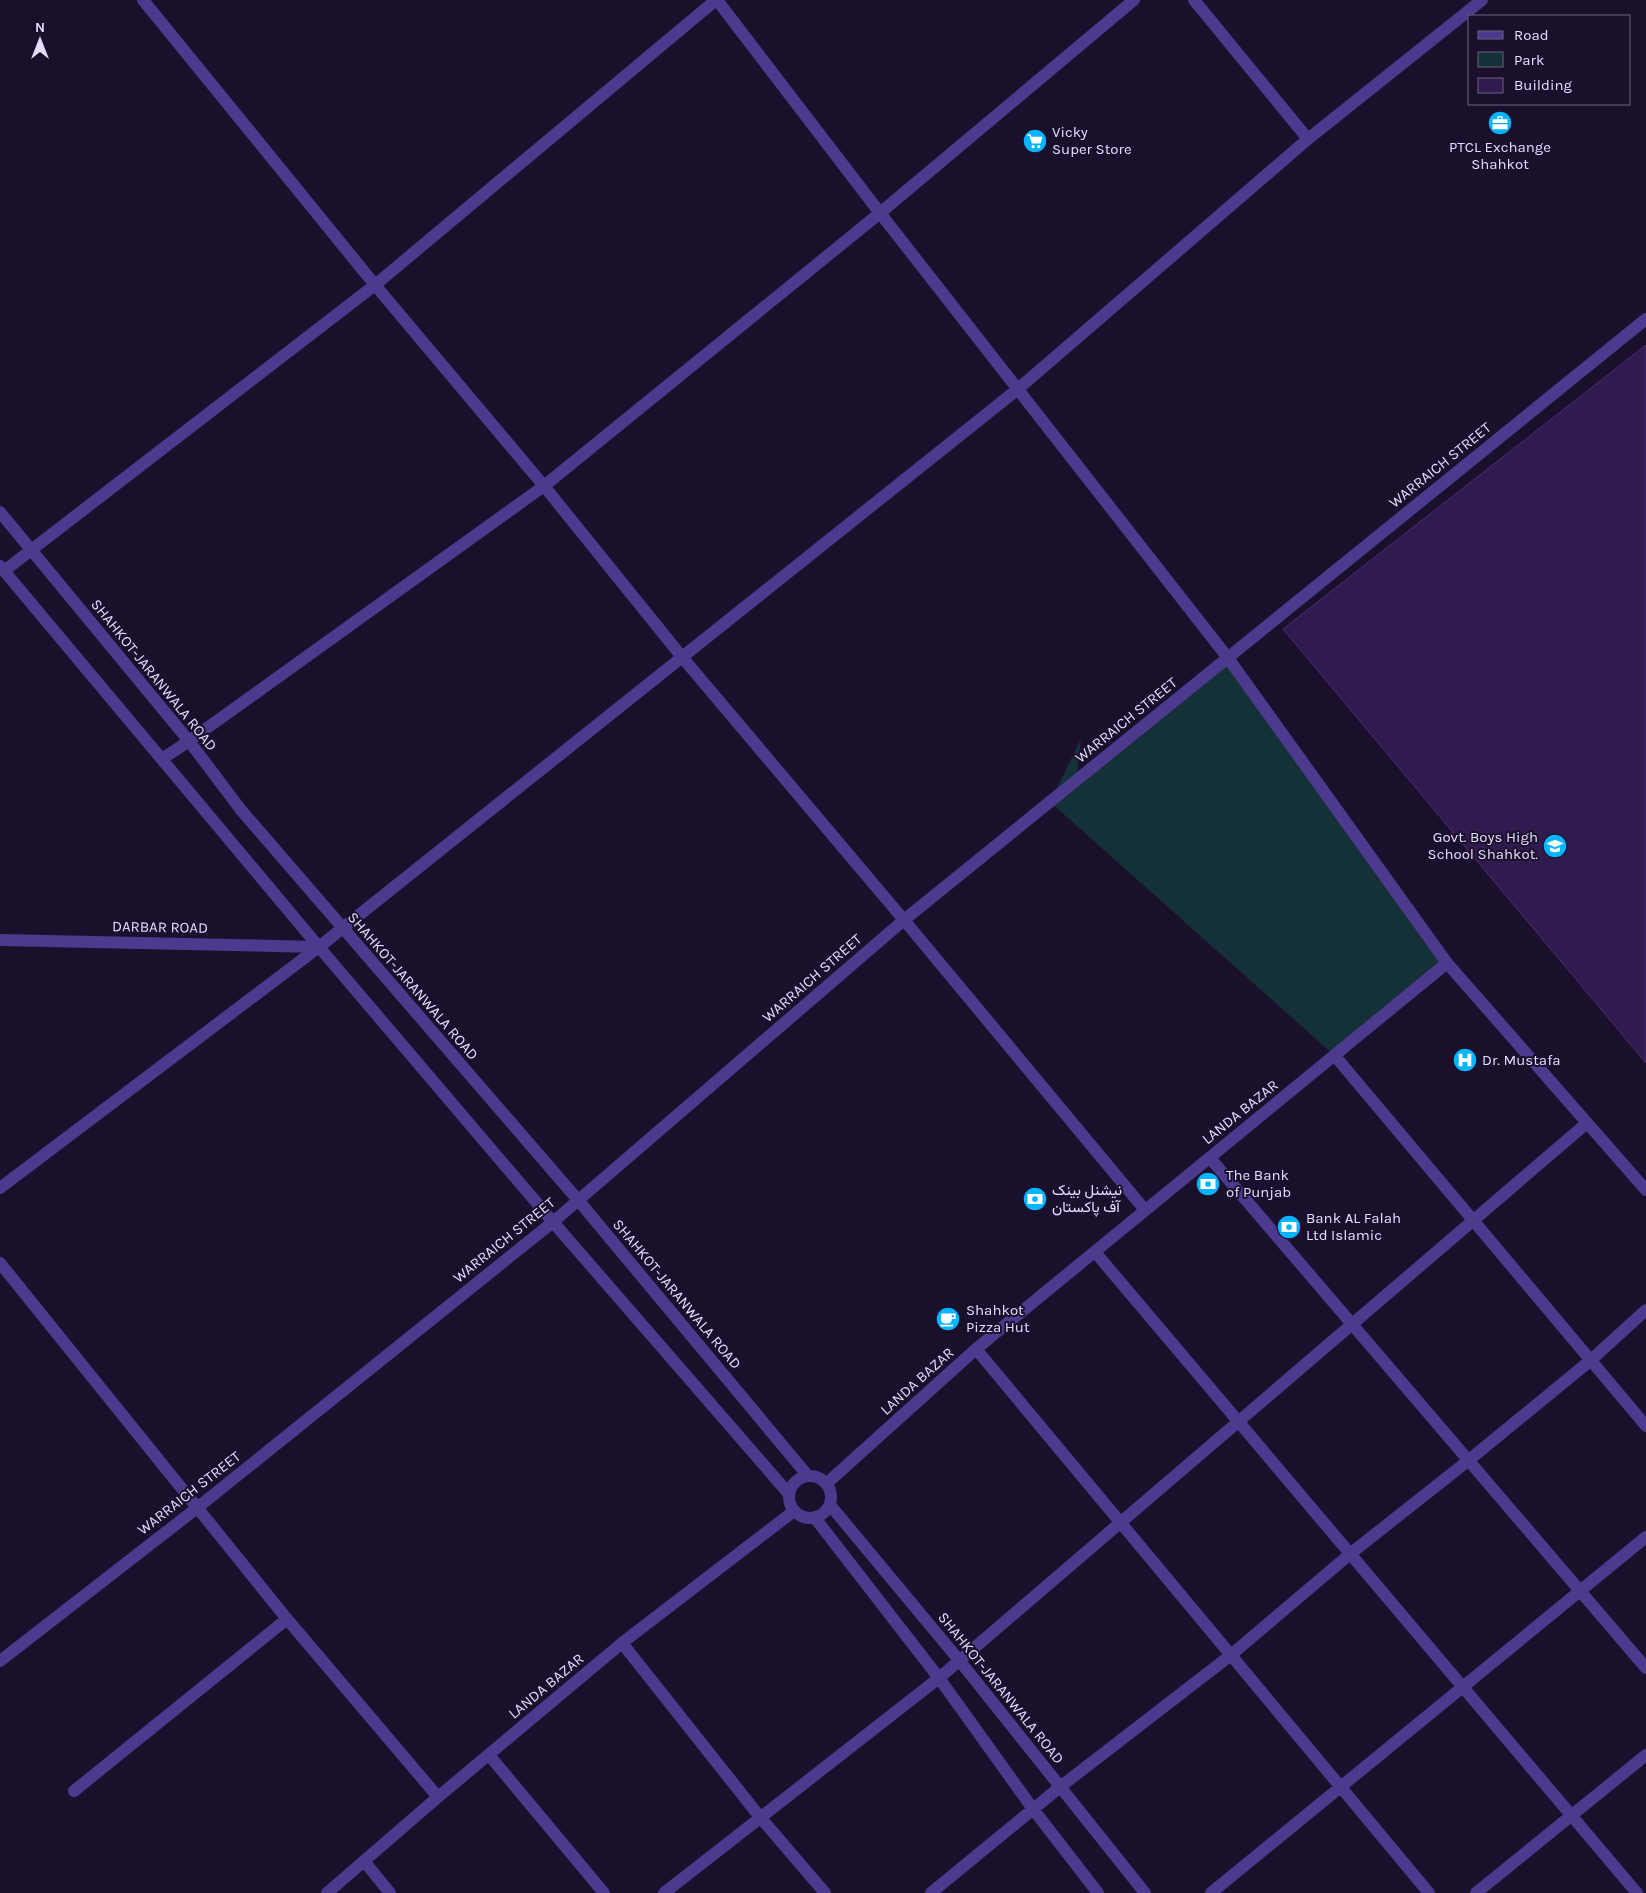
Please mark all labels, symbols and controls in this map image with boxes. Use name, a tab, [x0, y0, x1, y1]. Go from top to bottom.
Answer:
north arrow	[15, 15, 65, 65]
legend	[1468, 15, 1631, 105]
text: N	[35, 19, 45, 36]
text: Road	[1514, 26, 1549, 44]
text: Park	[1514, 51, 1544, 69]
text: Building	[1514, 76, 1572, 94]
office icon: PTCL Exchange Shahkot	[1487, 110, 1513, 136]
place label: Vicky Super Store	[1052, 123, 1132, 158]
supermarket icon: Vicky Super Store	[1022, 128, 1048, 154]
place label: PTCL Exchange Shahkot	[1449, 138, 1551, 173]
street label: WARRAICH STREET	[1386, 418, 1495, 512]
street label: SHAHKOT-JARANWALA ROAD	[87, 595, 221, 755]
street label: WARRAICH STREET	[1072, 673, 1181, 767]
place label: Govt. Boys High School Shahkot.	[1428, 828, 1538, 863]
school or university icon: Govt. Boys High School Shahkot.	[1542, 833, 1568, 859]
street label: SHAHKOT-JARANWALA ROAD	[344, 908, 482, 1064]
street label: DARBAR ROAD	[112, 917, 208, 937]
street label: WARRAICH STREET	[759, 930, 866, 1026]
hospital icon: Dr. Mustafa	[1452, 1047, 1478, 1073]
place label: Dr. Mustafa	[1482, 1051, 1561, 1069]
street label: LANDA BAZAR	[1198, 1076, 1282, 1148]
place label: The Bank of Punjab	[1226, 1166, 1291, 1201]
bank icon: The Bank of Punjab	[1195, 1171, 1221, 1197]
place label: نیشنل بینک آف پاکستان	[1052, 1181, 1122, 1217]
bank icon: نیشنل بینک آف پاکستان	[1022, 1186, 1048, 1212]
street label: WARRAICH STREET	[450, 1193, 559, 1287]
place label: Bank AL Falah Ltd Islamic	[1306, 1209, 1401, 1244]
bank icon: Bank AL Falah Ltd Islamic	[1276, 1214, 1302, 1240]
street label: SHAHKOT-JARANWALA ROAD	[609, 1215, 745, 1373]
place label: Shahkot Pizza Hut	[966, 1301, 1030, 1336]
cafe icon: Shahkot Pizza Hut	[935, 1306, 961, 1332]
street label: LANDA BAZAR	[877, 1343, 957, 1419]
street label: WARRAICH STREET	[134, 1447, 244, 1539]
street label: SHAHKOT-JARANWALA ROAD	[934, 1608, 1068, 1768]
street label: LANDA BAZAR	[505, 1649, 587, 1723]

